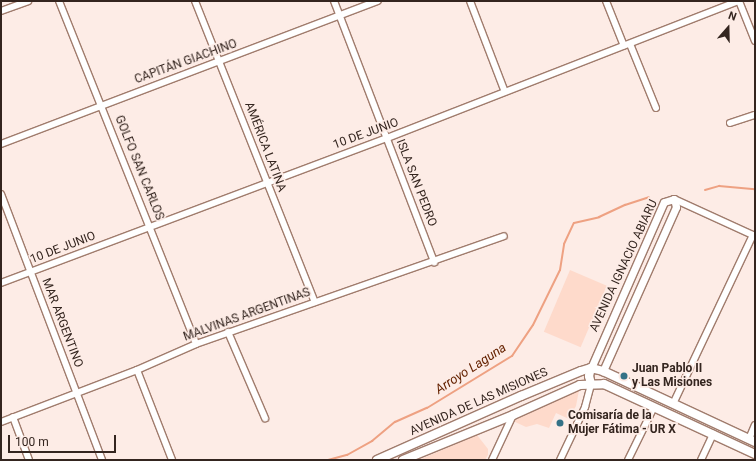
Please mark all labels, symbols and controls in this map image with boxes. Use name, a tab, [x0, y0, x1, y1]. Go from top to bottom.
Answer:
north arrow	[708, 8, 748, 48]
text: N	[726, 9, 738, 24]
street label: CAPITÁN GIACHINO	[133, 37, 239, 87]
street label: AMÉRICA LATINA	[241, 100, 289, 194]
street label: GOLFO SAN CARLOS	[111, 113, 167, 223]
street label: 10 DE JUNIO	[331, 115, 401, 153]
street label: ISLA SAN PEDRO	[393, 137, 439, 229]
street label: AVENIDA IGNACIO ABIARU	[587, 198, 661, 334]
street label: 10 DE JUNIO	[28, 229, 98, 267]
street label: MAR ARGENTINO	[38, 276, 86, 370]
street label: MALVINAS ARGENTINAS	[182, 285, 312, 345]
water label: Arroyo Laguna	[433, 340, 509, 398]
place label: Juan Pablo II y Las Misiones	[632, 362, 712, 390]
street label: AVENIDA DE LAS MISIONES	[408, 365, 550, 439]
marker: Juan Pablo II y Las Misiones	[619, 371, 629, 381]
place label: Comisaría de la Mujer Fátima - UR X	[568, 409, 676, 437]
marker: Comisaría de la Mujer Fátima - UR X	[555, 418, 565, 428]
scale bar	[10, 427, 118, 453]
text: 100 m	[15, 435, 49, 449]

